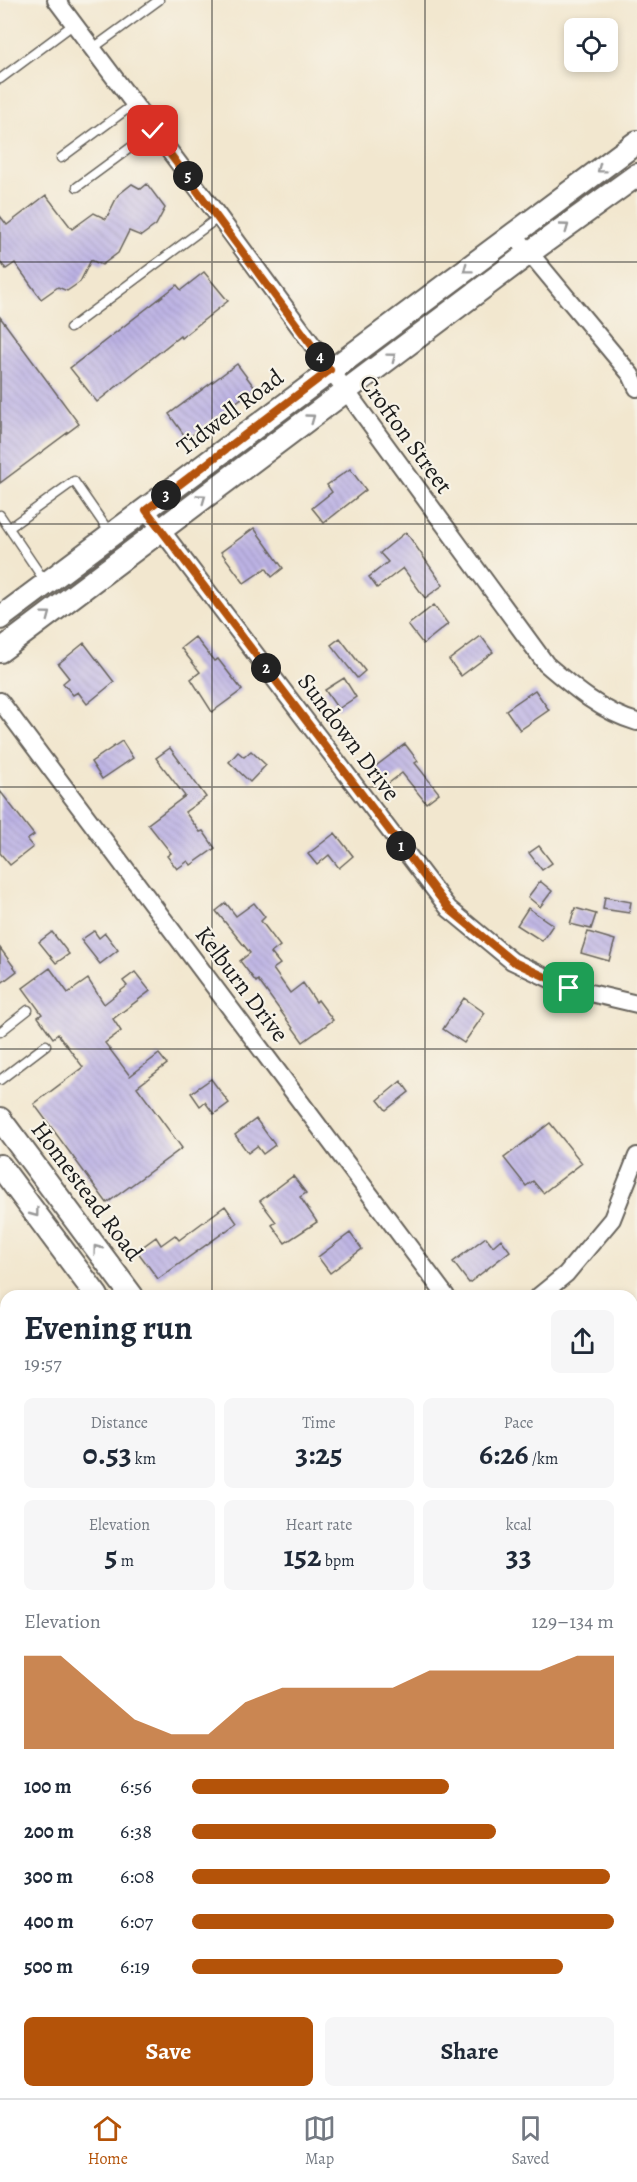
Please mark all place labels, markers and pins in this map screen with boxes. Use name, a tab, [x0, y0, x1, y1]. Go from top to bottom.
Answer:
pin	[127, 105, 178, 156]
pin: 5	[173, 161, 203, 191]
pin: 4	[305, 342, 335, 372]
pin: 3	[151, 480, 181, 510]
pin: 2	[251, 653, 281, 683]
pin: 1	[386, 831, 416, 861]
pin	[543, 962, 594, 1013]

